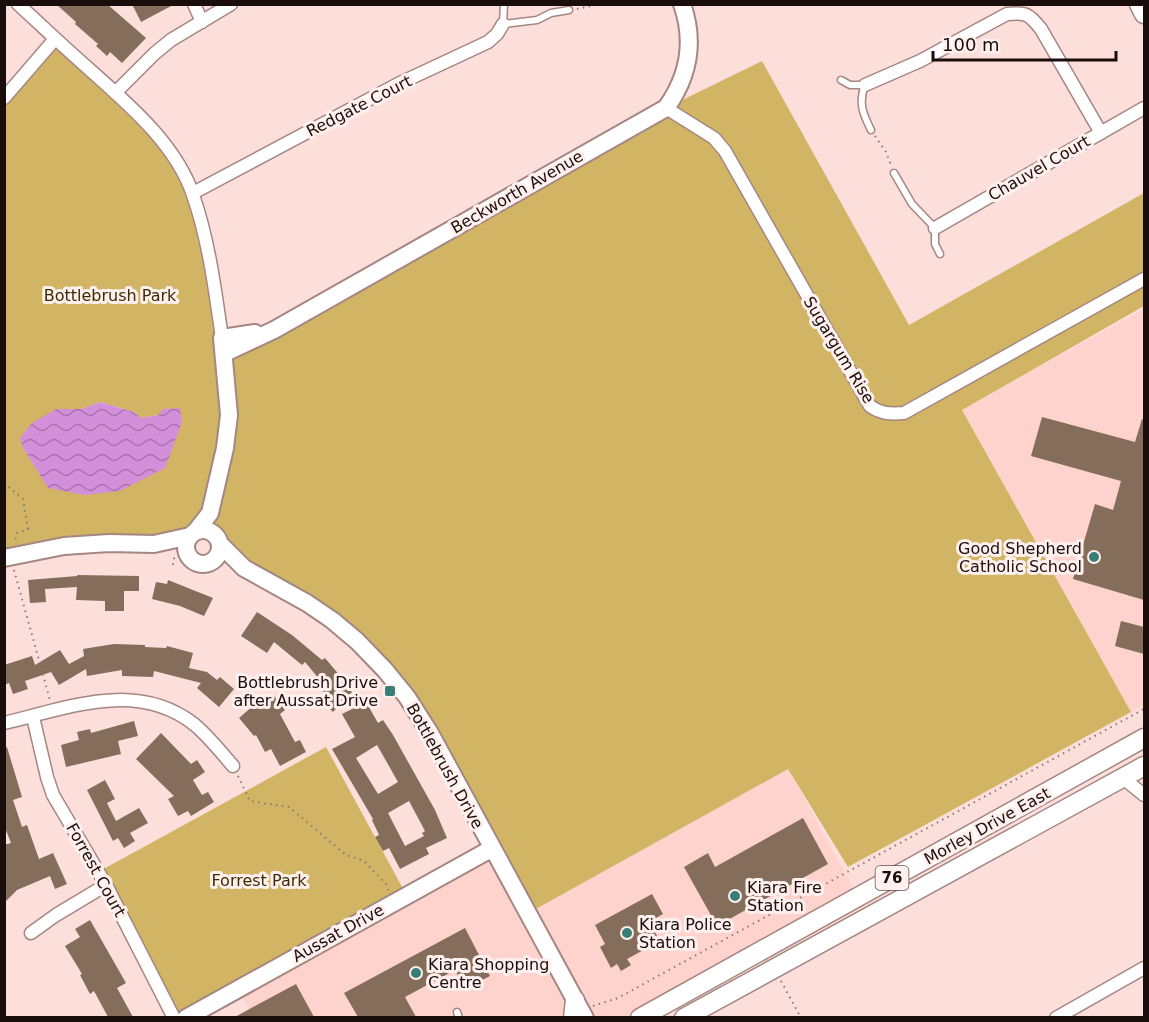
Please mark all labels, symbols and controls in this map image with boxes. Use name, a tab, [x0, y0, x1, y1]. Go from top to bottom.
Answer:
scale bar	[933, 24, 1116, 62]
text: 100 m	[942, 34, 1000, 55]
street label: Redgate Court	[303, 71, 415, 141]
street label: Chauvel Court	[985, 131, 1093, 205]
street label: Beckworth Avenue	[448, 146, 586, 238]
park label: Bottlebrush Park	[44, 286, 177, 305]
street label: Sugargum Rise	[800, 293, 878, 407]
place label: Good Shepherd Catholic School	[958, 539, 1082, 576]
marker: Good Shepherd Catholic School	[1087, 550, 1101, 564]
place label: Bottlebrush Drive after Aussat Drive	[233, 673, 378, 710]
marker: Bottlebrush Drive after Aussat Drive	[383, 684, 397, 698]
street label: Bottlebrush Drive	[403, 700, 487, 832]
street label: Morley Drive East	[921, 783, 1053, 869]
street label: Forrest Court	[62, 820, 130, 920]
road number: 76	[876, 866, 908, 890]
park label: Forrest Park	[211, 871, 307, 890]
place label: Kiara Fire Station	[747, 878, 822, 915]
marker: Kiara Fire Station	[728, 889, 742, 903]
street label: Aussat Drive	[289, 900, 387, 966]
place label: Kiara Police Station	[639, 915, 732, 952]
marker: Kiara Police Station	[620, 926, 634, 940]
place label: Kiara Shopping Centre	[428, 955, 549, 992]
marker: Kiara Shopping Centre	[409, 966, 423, 980]

